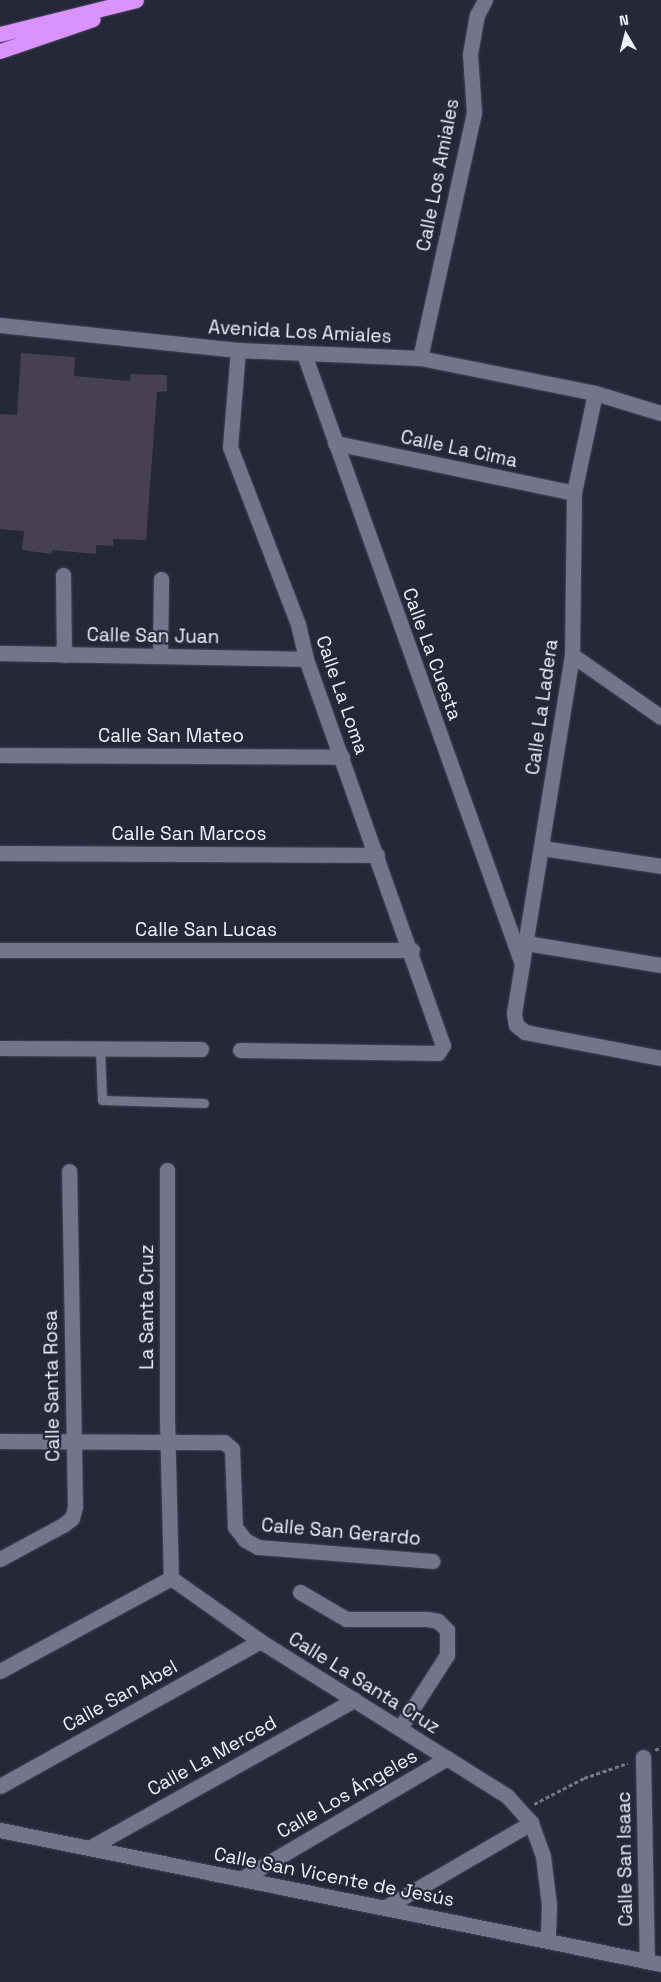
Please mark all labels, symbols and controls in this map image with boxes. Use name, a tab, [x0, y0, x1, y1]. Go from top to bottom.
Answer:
north arrow	[601, 10, 651, 60]
text: N	[618, 11, 630, 30]
street label: Calle Los Amiales	[412, 97, 464, 253]
street label: Avenida Los Amiales	[208, 316, 392, 348]
street label: Calle La Cima	[398, 425, 520, 473]
street label: Calle La Cuesta	[397, 585, 467, 723]
street label: Calle San Juan	[86, 623, 220, 649]
street label: Calle La Loma	[311, 633, 373, 757]
street label: Calle La Ladera	[521, 638, 563, 776]
street label: Calle San Mateo	[98, 725, 244, 747]
street label: Calle San Marcos	[112, 823, 266, 845]
street label: Calle San Lucas	[135, 919, 277, 941]
street label: La Santa Cruz	[136, 1244, 158, 1370]
street label: Calle Santa Rosa	[39, 1310, 65, 1462]
street label: Calle San Gerardo	[260, 1514, 422, 1550]
street label: Calle La Santa Cruz	[284, 1627, 444, 1739]
street label: Calle San Abel	[59, 1655, 181, 1737]
street label: Calle La Merced	[143, 1711, 281, 1801]
street label: Calle Los Ángeles	[273, 1745, 421, 1843]
street label: Calle San Isaac	[612, 1791, 638, 1927]
street label: Calle San Vicente de Jesús	[212, 1842, 456, 1912]

